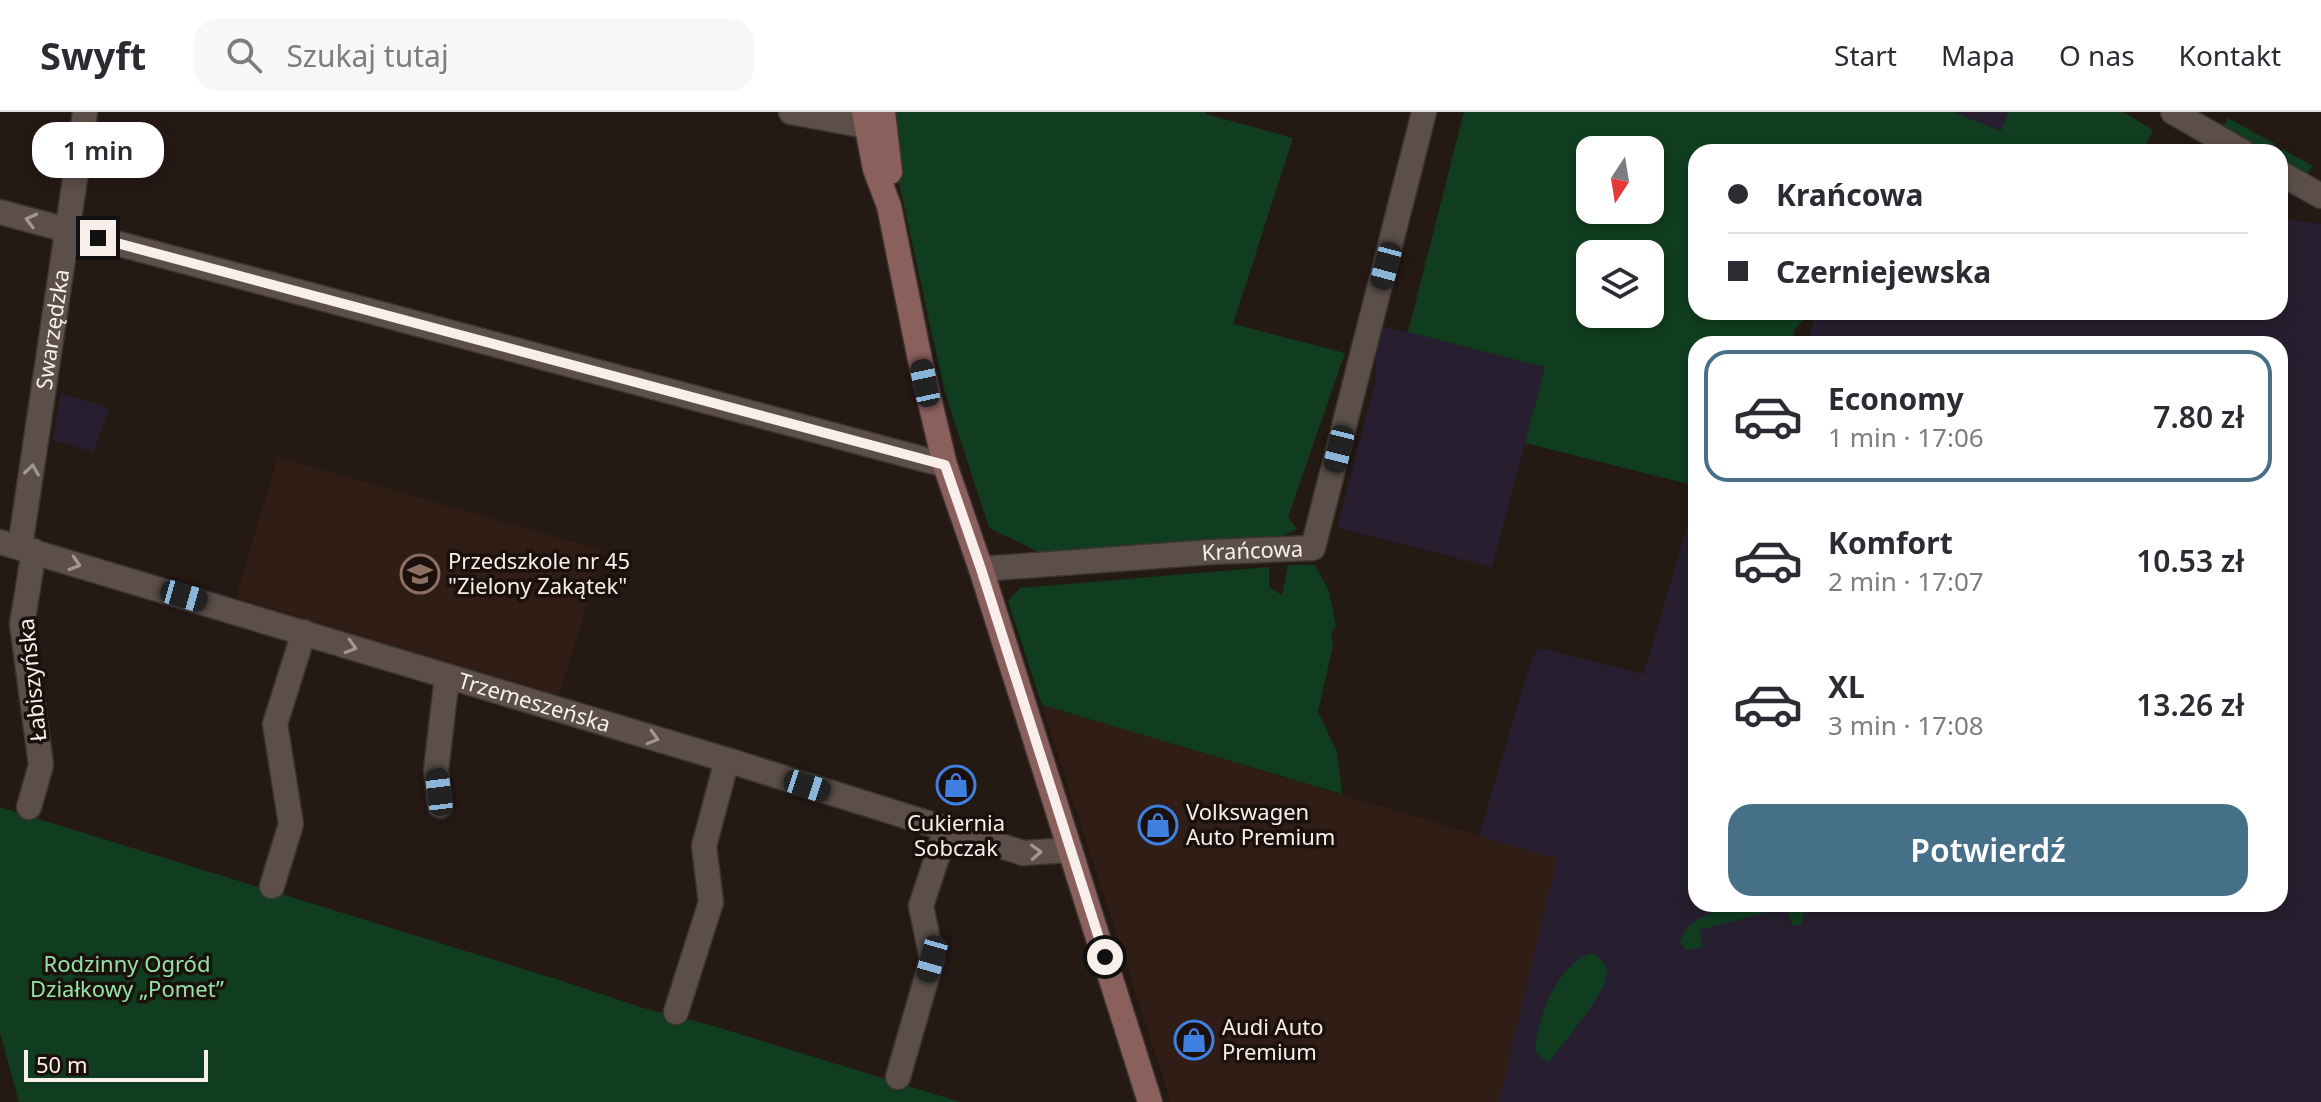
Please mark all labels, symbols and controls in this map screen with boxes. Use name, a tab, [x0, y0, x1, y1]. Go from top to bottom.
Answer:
search box	[194, 19, 754, 91]
text: Swyft	[40, 29, 146, 81]
icon: search	[222, 33, 266, 77]
text: Szukaj tutaj	[286, 35, 449, 76]
text: Start	[1834, 36, 1897, 74]
text: Mapa	[1941, 36, 2015, 74]
text: O nas	[2059, 36, 2135, 74]
text: Kontakt	[2179, 36, 2281, 74]
callout: 1 min	[32, 122, 164, 178]
text: 1 min	[63, 132, 133, 168]
north arrow	[1576, 136, 1664, 224]
map controls	[1576, 136, 1664, 328]
text: Krańcowa	[1776, 174, 1923, 215]
one-way arrow	[24, 212, 38, 229]
route end	[80, 220, 116, 256]
car	[1368, 240, 1404, 292]
button: layers	[1576, 240, 1664, 328]
text: Czerniejewska	[1776, 251, 1991, 292]
street label: Swarzędzka	[28, 267, 75, 392]
car	[908, 357, 942, 409]
text: Economy	[1828, 378, 1964, 419]
icon: car	[1732, 380, 1804, 452]
text: 7.80 zł	[2153, 396, 2244, 437]
text: 1 min · 17:06	[1828, 419, 1984, 455]
car	[1322, 423, 1356, 475]
one-way arrow	[23, 463, 40, 477]
text: Komfort	[1828, 522, 1953, 563]
icon: car	[1732, 524, 1804, 596]
street label: Krańcowa	[1201, 532, 1304, 567]
text: 10.53 zł	[2136, 540, 2244, 581]
place label: Przedszkole nr 45 "Zielony Zakątek"	[448, 545, 630, 600]
school or university icon: Przedszkole nr 45 "Zielony Zakątek"	[399, 553, 441, 595]
one-way arrow	[67, 555, 81, 571]
text: 2 min · 17:07	[1828, 563, 1984, 599]
car	[158, 578, 210, 614]
street label: Łabiszyńska	[10, 617, 52, 743]
one-way arrow	[343, 637, 357, 653]
street label: Trzemeszeńska	[455, 664, 615, 738]
text: XL	[1828, 666, 1865, 707]
icon: car	[1732, 668, 1804, 740]
text: 13.26 zł	[2136, 684, 2244, 725]
text: 3 min · 17:08	[1828, 707, 1984, 743]
one-way arrow	[646, 729, 660, 745]
shop icon: Cukiernia Sobczak	[935, 764, 977, 806]
car	[424, 767, 454, 817]
car	[780, 767, 834, 805]
place label: Volkswagen Auto Premium	[1186, 796, 1335, 851]
shop icon: Volkswagen Auto Premium	[1137, 804, 1179, 846]
button: Potwierdź	[1728, 804, 2248, 896]
place label: Cukiernia Sobczak	[907, 807, 1005, 862]
one-way arrow	[1030, 844, 1043, 861]
car	[914, 933, 950, 985]
route start	[1087, 939, 1123, 975]
park label: Rodzinny Ogród Działkowy „Pomet”	[30, 948, 224, 1003]
place label: Audi Auto Premium	[1222, 1011, 1324, 1066]
shop icon: Audi Auto Premium	[1173, 1019, 1215, 1061]
scale bar	[24, 1046, 208, 1082]
text: 50 m	[36, 1049, 87, 1079]

